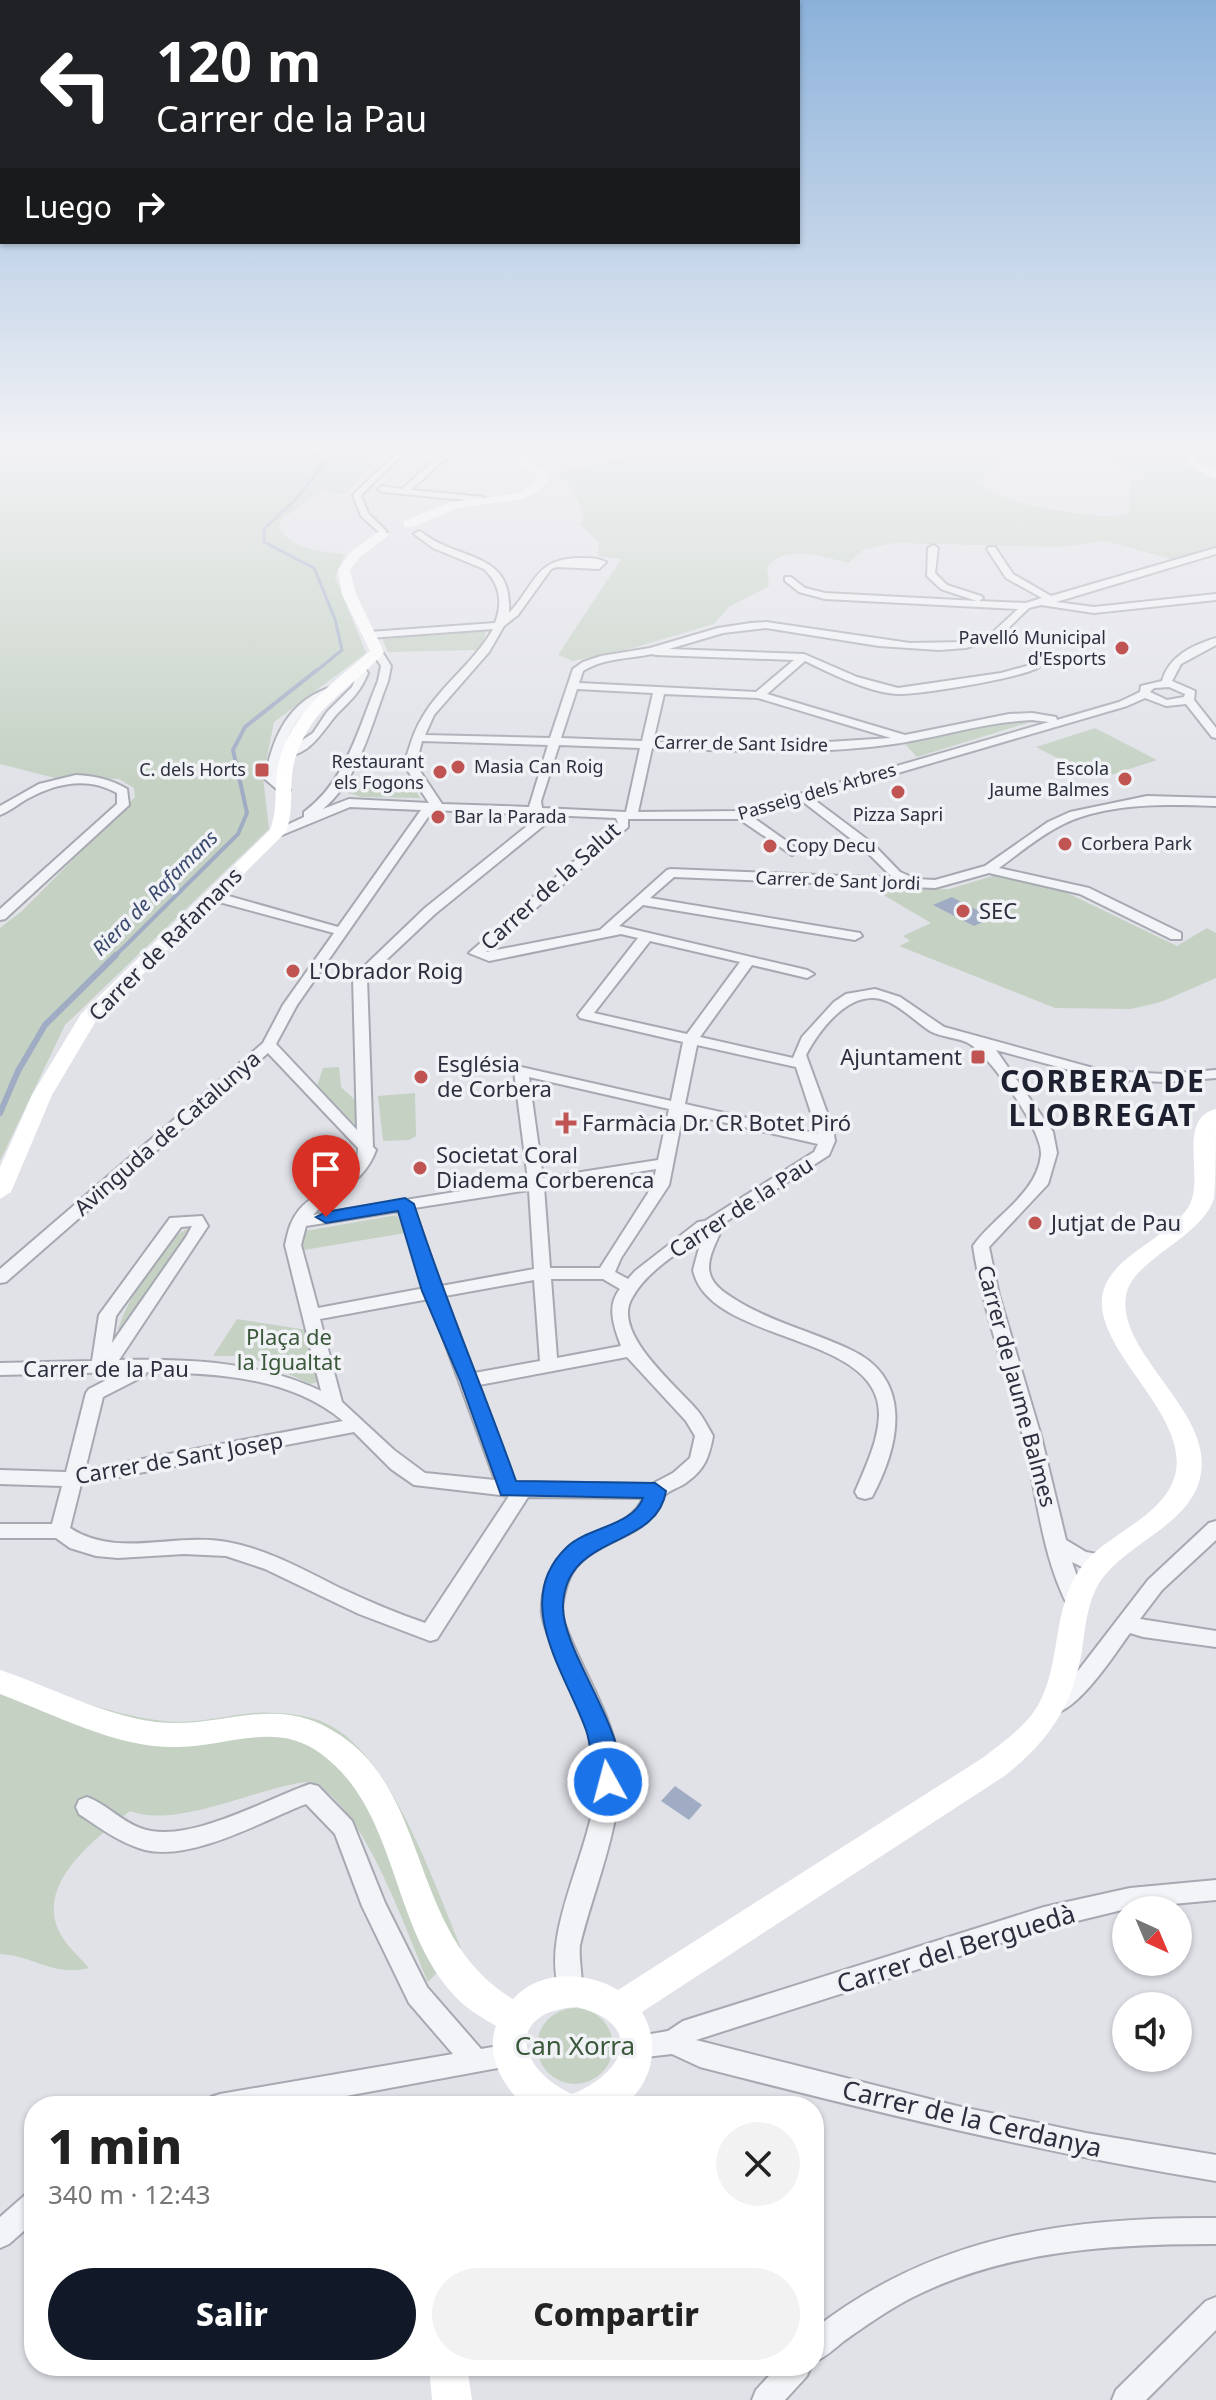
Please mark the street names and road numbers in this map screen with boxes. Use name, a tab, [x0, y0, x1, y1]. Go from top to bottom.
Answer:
street label: Carrer de Sant Isidre	[654, 729, 828, 757]
street label: Passeig dels Arbres	[735, 757, 899, 825]
street label: Carrer de la Salut	[473, 814, 626, 956]
street label: Carrer de Rafamans	[81, 860, 248, 1027]
street label: Carrer de Sant Jordi	[755, 865, 921, 895]
street label: Avinguda de Catalunya	[67, 1043, 266, 1222]
street label: Carrer de la Pau	[663, 1148, 818, 1264]
street label: Carrer de Jaume Balmes	[971, 1261, 1065, 1510]
street label: Carrer de la Pau	[23, 1353, 189, 1383]
street label: Carrer de Sant Josep	[73, 1424, 285, 1490]
street label: Carrer del Berguedà	[832, 1895, 1079, 2001]
street label: Carrer de la Cerdanya	[839, 2071, 1106, 2165]

